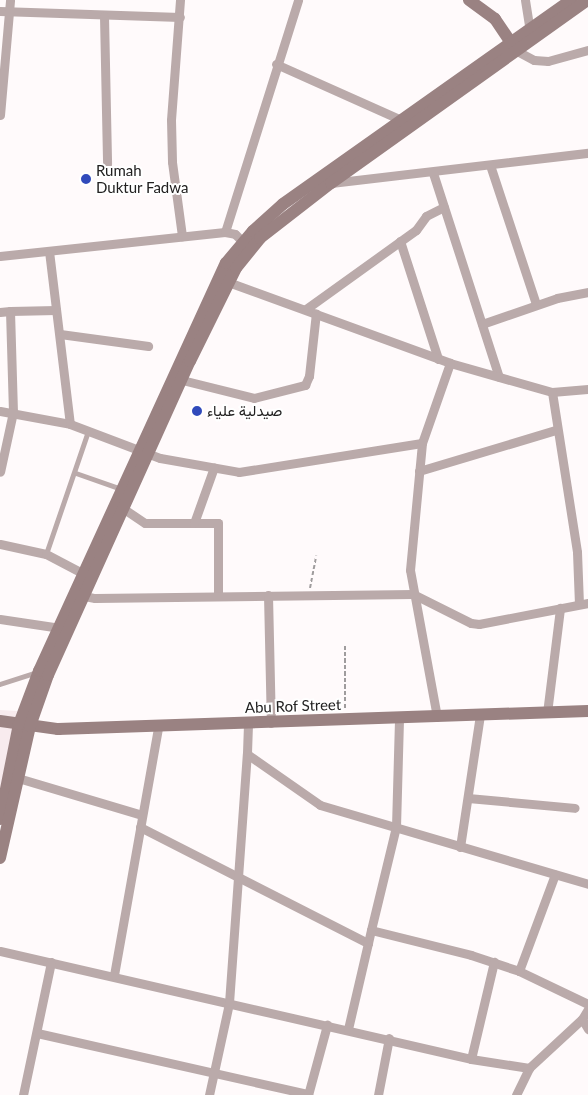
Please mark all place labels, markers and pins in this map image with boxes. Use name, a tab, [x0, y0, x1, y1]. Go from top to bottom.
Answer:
place label: Rumah Duktur Fadwa	[96, 161, 189, 196]
marker: Rumah Duktur Fadwa	[80, 173, 92, 185]
place label: صيدلية علياء	[207, 402, 282, 420]
marker: صيدلية علياء	[191, 405, 203, 417]

